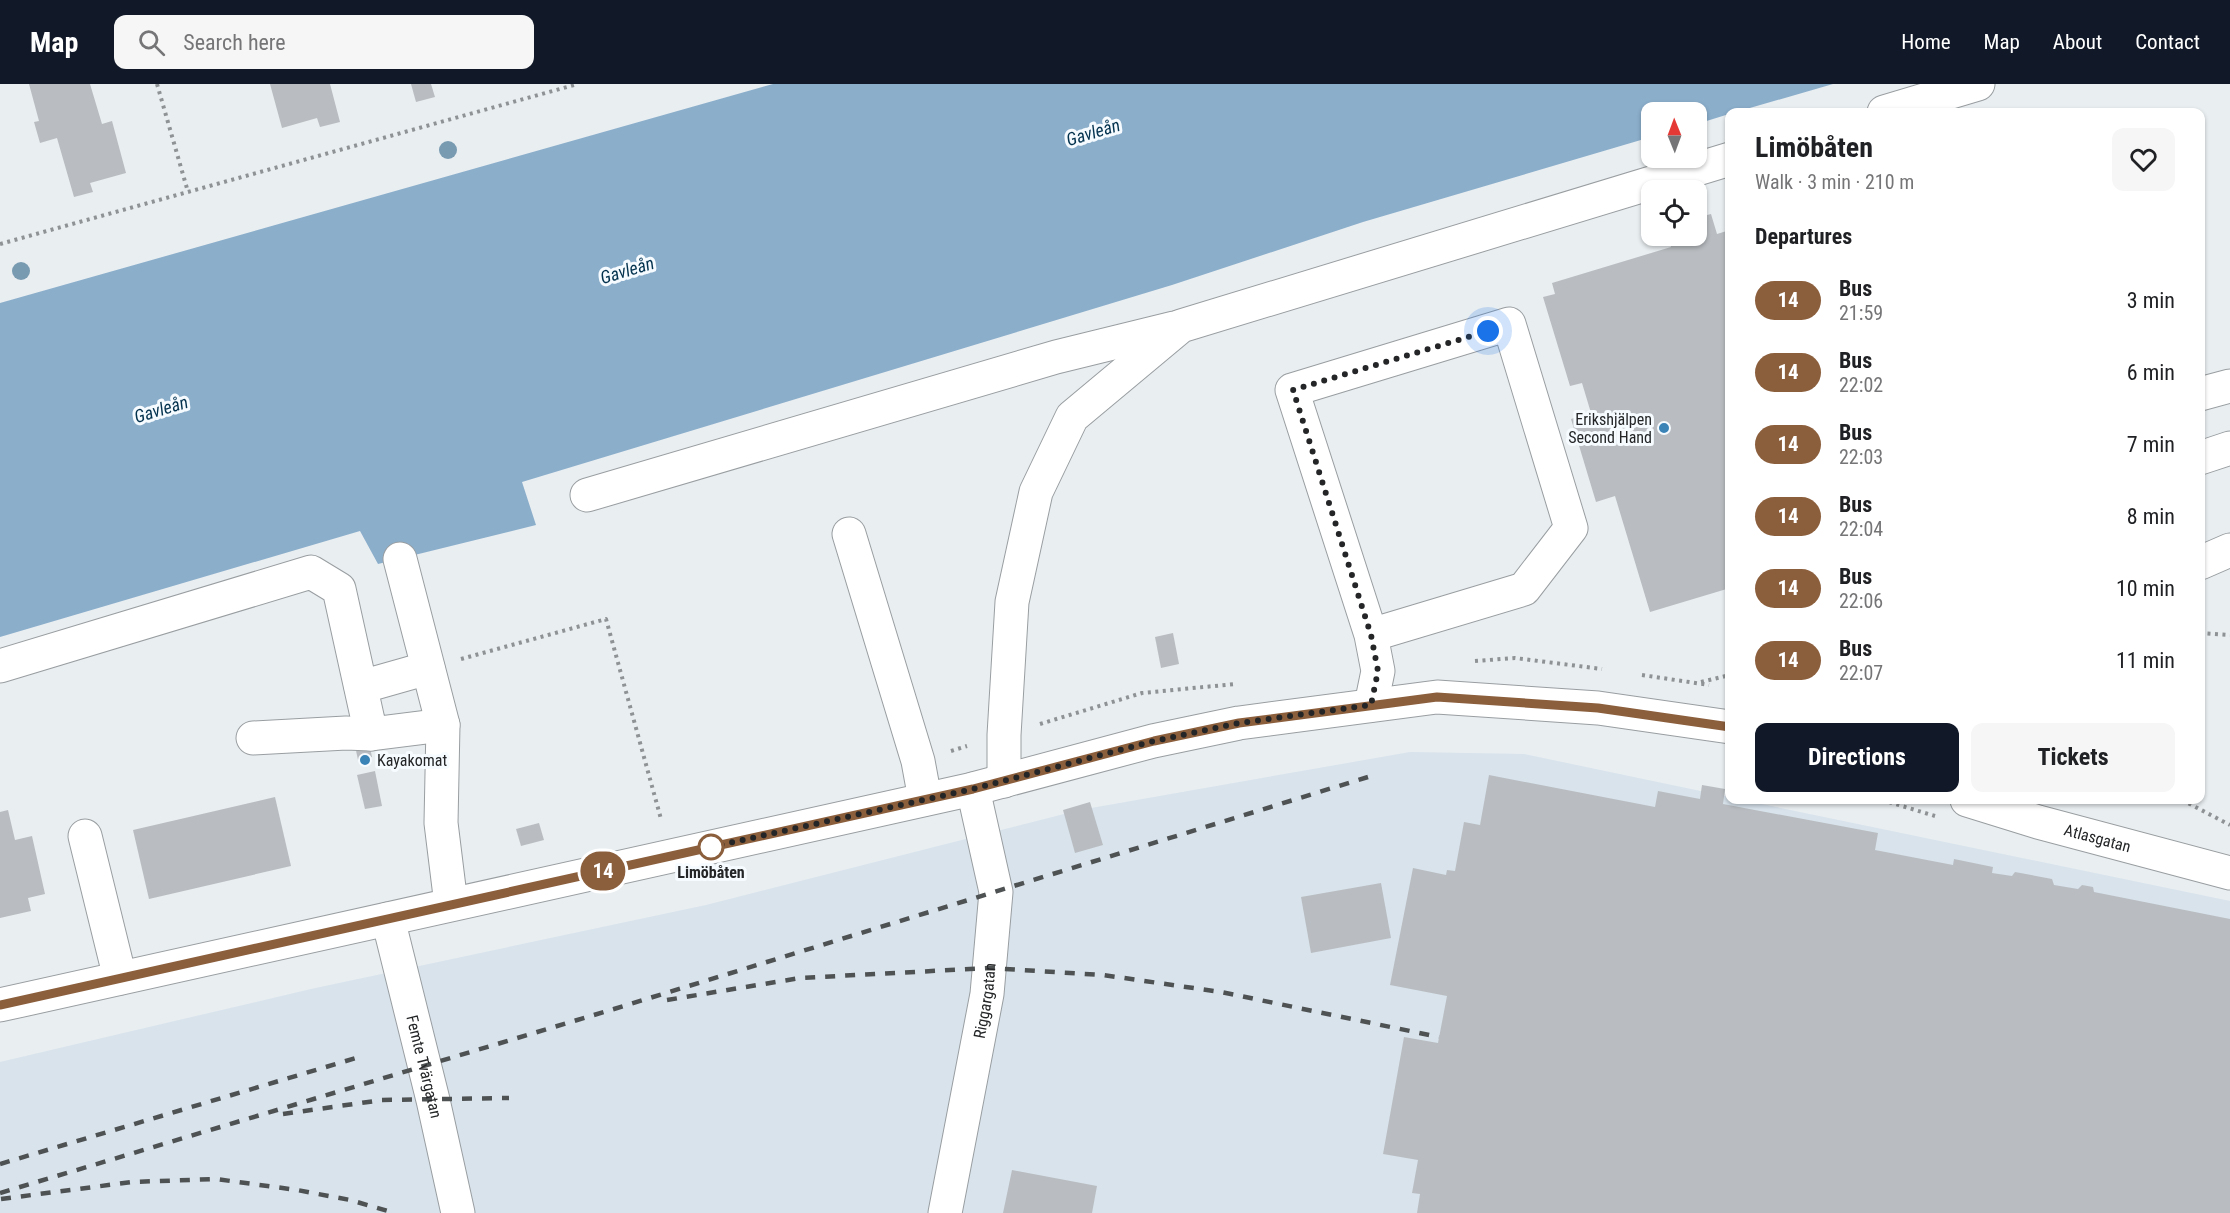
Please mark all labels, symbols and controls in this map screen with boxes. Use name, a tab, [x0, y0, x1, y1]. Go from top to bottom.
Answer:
search box	[114, 15, 534, 69]
text: Map	[30, 26, 78, 59]
icon: search	[135, 26, 168, 59]
text: Search here	[183, 30, 286, 55]
text: Home	[1901, 30, 1951, 54]
text: Map	[1984, 30, 2020, 54]
text: About	[2053, 30, 2102, 54]
text: Contact	[2135, 30, 2200, 54]
north arrow	[1641, 102, 1707, 168]
map controls	[1641, 102, 1707, 246]
water label: Gavleån	[1064, 114, 1122, 150]
button: heart	[2112, 128, 2175, 191]
text: Limöbåten	[1755, 131, 1873, 164]
text: Walk · 3 min · 210 m	[1755, 170, 1914, 194]
button: locate	[1641, 180, 1707, 246]
text: Departures	[1755, 224, 1852, 249]
water label: Gavleån	[598, 252, 656, 288]
text: Bus	[1839, 276, 1872, 301]
text: 14	[1777, 288, 1799, 312]
text: 3 min	[2127, 288, 2175, 313]
text: 21:59	[1839, 301, 1883, 325]
your location	[1473, 316, 1503, 346]
text: Bus	[1839, 348, 1872, 373]
text: 14	[1777, 360, 1799, 384]
text: 6 min	[2127, 360, 2175, 385]
text: 22:02	[1839, 373, 1883, 397]
water label: Gavleån	[132, 391, 190, 427]
place label: Erikshjälpen Second Hand	[1568, 410, 1652, 447]
text: Bus	[1839, 420, 1872, 445]
marker: Erikshjälpen Second Hand	[1657, 421, 1671, 435]
text: 14	[1777, 432, 1799, 456]
text: 7 min	[2127, 432, 2175, 457]
text: 22:03	[1839, 445, 1883, 469]
text: Bus	[1839, 492, 1872, 517]
text: 14	[1777, 504, 1799, 528]
text: 8 min	[2127, 504, 2175, 529]
text: 22:04	[1839, 517, 1883, 541]
text: Bus	[1839, 564, 1872, 589]
text: 14	[1777, 576, 1799, 600]
text: 10 min	[2116, 576, 2175, 601]
text: 22:06	[1839, 589, 1883, 613]
text: Bus	[1839, 636, 1872, 661]
text: 14	[1777, 648, 1799, 672]
text: 11 min	[2116, 648, 2175, 673]
text: 22:07	[1839, 661, 1883, 685]
button: Directions	[1755, 723, 1959, 792]
button: Tickets	[1971, 723, 2175, 792]
place label: Kayakomat	[377, 751, 447, 770]
marker: Kayakomat	[358, 753, 372, 767]
street label: Atlasgatan	[2062, 820, 2133, 856]
marker: Limöbåten	[698, 834, 724, 860]
line badge: 14	[576, 852, 630, 890]
text: 14	[592, 859, 614, 883]
place label: Limöbåten	[677, 863, 745, 882]
street label: Riggargatan	[969, 962, 999, 1040]
street label: Femte Tvärgatan	[403, 1013, 446, 1120]

